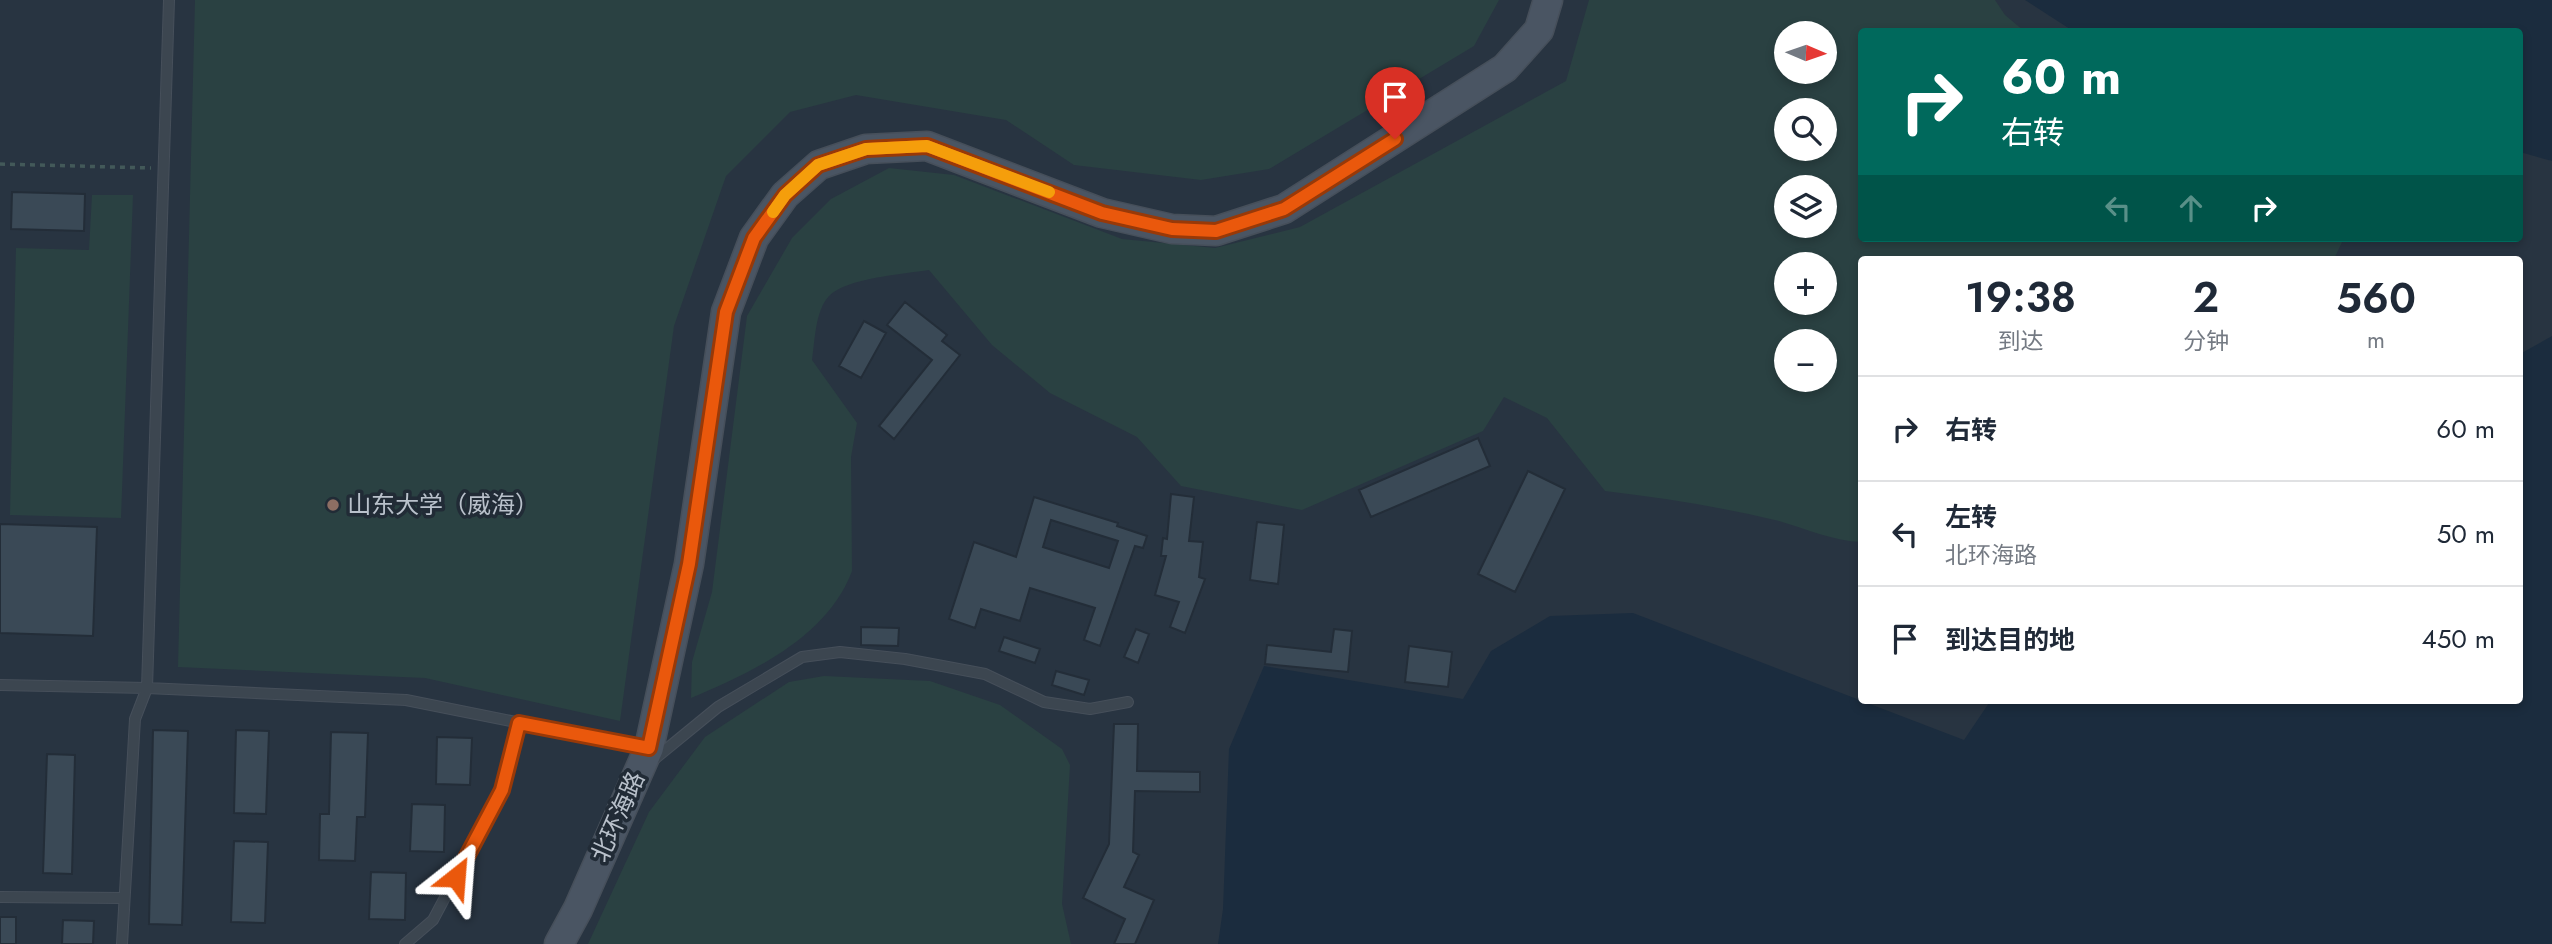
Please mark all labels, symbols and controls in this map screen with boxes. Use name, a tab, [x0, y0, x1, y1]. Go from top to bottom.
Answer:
north arrow	[1774, 21, 1838, 84]
map controls	[1774, 21, 1837, 392]
text: 60 m	[2001, 42, 2121, 112]
icon: right	[1886, 56, 1977, 147]
pin	[1365, 67, 1425, 139]
icon: arrive	[1376, 78, 1414, 116]
button: search	[1774, 98, 1837, 161]
text: 右转	[2001, 110, 2065, 156]
button: layers	[1774, 175, 1837, 238]
icon: left	[2099, 189, 2137, 227]
icon: ahead	[2172, 189, 2210, 227]
icon: right	[2245, 189, 2283, 227]
button: +	[1774, 252, 1837, 315]
text: 19:38	[1965, 267, 2076, 328]
text: 2	[2193, 267, 2219, 328]
text: 560	[2336, 268, 2416, 329]
text: m	[2367, 323, 2385, 357]
text: 到达	[1998, 324, 2044, 358]
text: 分钟	[2183, 324, 2229, 358]
button: −	[1774, 329, 1837, 392]
icon: right	[1886, 410, 1924, 448]
text: 60 m	[2436, 410, 2495, 448]
text: 右转	[1945, 411, 1997, 449]
place label: 山东大学（威海）	[347, 487, 539, 522]
marker: 山东大学（威海）	[325, 497, 341, 513]
text: 左转	[1945, 498, 1997, 536]
icon: left	[1886, 515, 1924, 553]
text: 50 m	[2437, 515, 2495, 553]
text: 北环海路	[1945, 538, 2037, 572]
icon: arrive	[1886, 620, 1924, 658]
text: 450 m	[2421, 620, 2495, 658]
text: 到达目的地	[1945, 621, 2075, 659]
street label: 北环海路	[582, 766, 653, 868]
position arrow	[419, 840, 493, 914]

